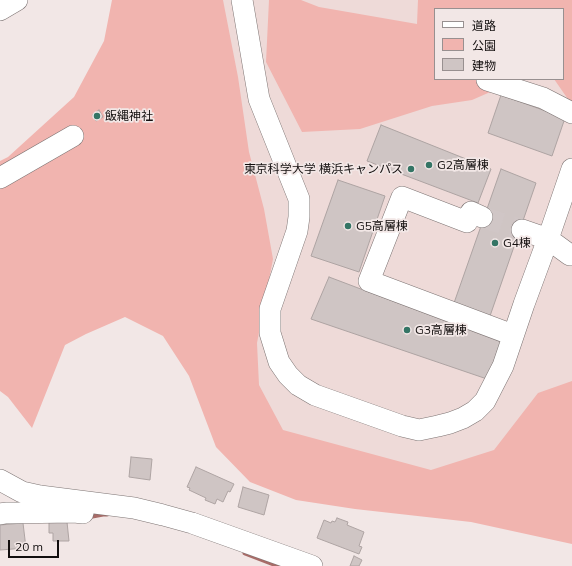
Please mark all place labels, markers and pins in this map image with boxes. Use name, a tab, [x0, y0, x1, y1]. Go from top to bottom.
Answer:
place label: 飯縄神社	[105, 109, 153, 123]
marker: 飯縄神社	[92, 111, 102, 121]
place label: G2高層棟	[437, 158, 489, 172]
marker: G2高層棟	[424, 160, 434, 170]
place label: 東京科学大学 横浜キャンパス	[244, 162, 403, 176]
marker: 東京科学大学 横浜キャンパス	[406, 164, 416, 174]
place label: G5高層棟	[356, 219, 408, 233]
marker: G5高層棟	[343, 221, 353, 231]
place label: G4棟	[503, 236, 531, 250]
marker: G4棟	[490, 238, 500, 248]
place label: G3高層棟	[415, 323, 467, 337]
marker: G3高層棟	[402, 325, 412, 335]

